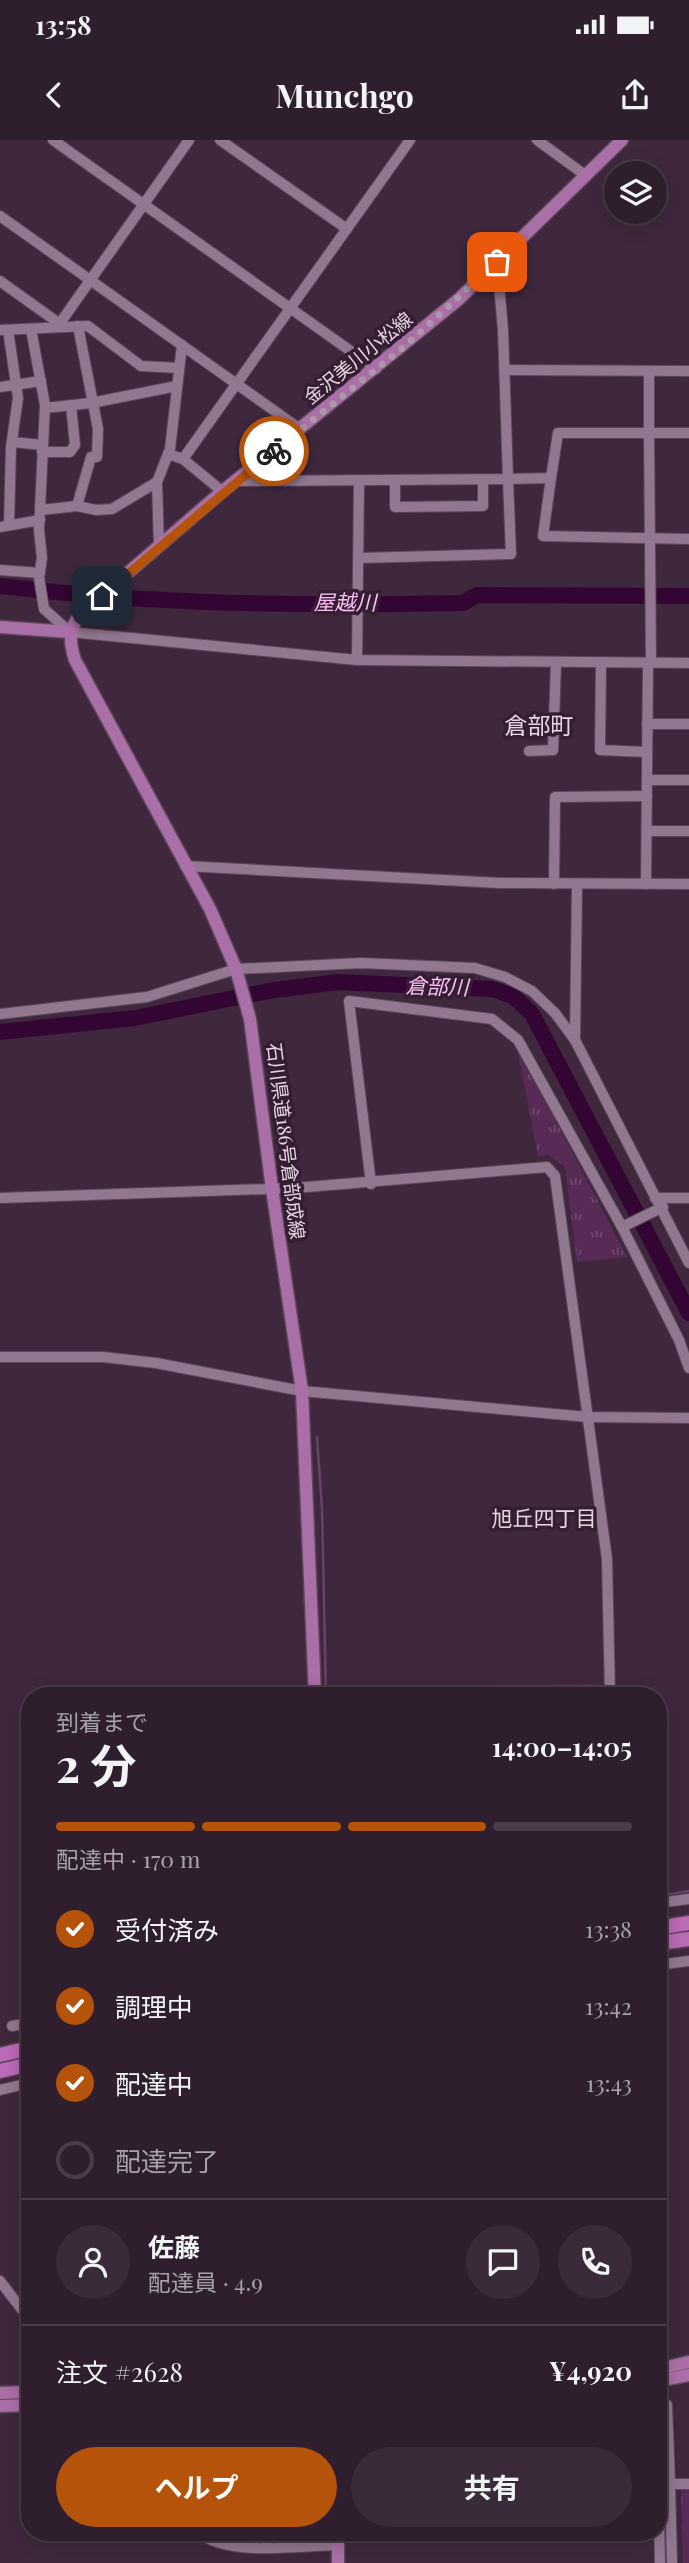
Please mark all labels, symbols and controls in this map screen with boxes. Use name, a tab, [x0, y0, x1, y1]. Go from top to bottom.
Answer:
text: 13:58	[35, 7, 92, 42]
text: Munchgo	[275, 73, 414, 116]
icon: back	[35, 76, 73, 114]
icon: share	[616, 76, 654, 114]
map controls	[604, 161, 667, 224]
button: layers	[604, 161, 667, 224]
pin	[467, 232, 527, 292]
icon: bag	[478, 243, 516, 281]
street label: 金沢美川小松線	[298, 305, 417, 409]
courier	[239, 416, 309, 486]
icon: bike	[255, 432, 293, 470]
pin	[72, 566, 132, 626]
icon: home	[83, 577, 121, 615]
water label: 屋越川	[314, 587, 378, 615]
district label: 倉部町	[505, 709, 574, 740]
water label: 倉部川	[405, 970, 471, 1000]
street label: 石川県道186号倉部成線	[262, 1041, 312, 1241]
district label: 旭丘四丁目	[492, 1503, 597, 1531]
text: 到着まで	[56, 1706, 148, 1737]
text: 14:00–14:05	[492, 1729, 632, 1764]
text: 2 分	[56, 1733, 136, 1795]
text: 配達中 · 170 m	[56, 1843, 200, 1874]
icon: check	[56, 1910, 94, 1948]
text: 受付済み	[115, 1912, 219, 1947]
text: 13:38	[585, 1913, 632, 1944]
icon: check	[56, 1987, 94, 2025]
text: 調理中	[115, 1989, 193, 2024]
text: 13:42	[585, 1990, 632, 2021]
icon: check	[56, 2064, 94, 2102]
text: 配達中	[115, 2066, 193, 2101]
text: 13:43	[586, 2067, 632, 2098]
text: 配達完了	[115, 2143, 219, 2178]
button: person	[56, 2225, 130, 2299]
button: chat	[466, 2225, 540, 2299]
button: phone	[558, 2225, 632, 2299]
text: 佐藤	[148, 2229, 200, 2264]
text: 配達員 · 4.9	[148, 2266, 263, 2297]
text: ¥4,920	[549, 2353, 632, 2388]
text: 注文 #2628	[56, 2354, 183, 2389]
button: ヘルプ	[56, 2447, 337, 2527]
button: 共有	[351, 2447, 632, 2527]

